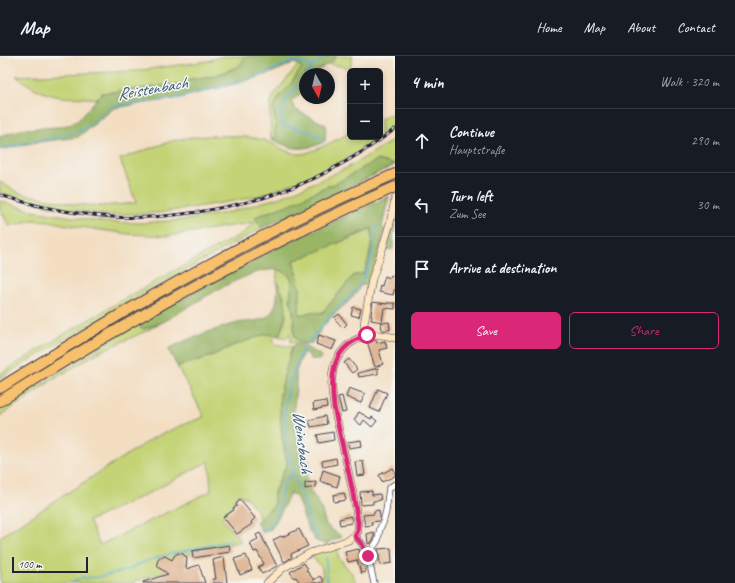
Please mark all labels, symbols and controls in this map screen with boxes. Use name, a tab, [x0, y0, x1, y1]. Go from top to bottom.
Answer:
text: Map	[20, 16, 50, 40]
text: Home	[536, 19, 562, 36]
text: Map	[584, 19, 605, 36]
text: About	[627, 19, 655, 36]
text: Contact	[677, 19, 715, 36]
north arrow	[299, 68, 335, 104]
map controls	[347, 68, 383, 140]
button: +	[347, 68, 383, 104]
water label: Reistenbach	[115, 72, 190, 105]
text: 4 min	[411, 72, 444, 93]
text: Walk · 320 m	[660, 74, 719, 90]
button: −	[347, 104, 383, 140]
text: Continue	[449, 123, 494, 142]
icon: ahead	[411, 130, 433, 152]
text: 290 m	[691, 133, 719, 149]
text: Hauptstraße	[449, 142, 504, 158]
text: Turn left	[449, 187, 492, 206]
icon: left	[411, 194, 433, 216]
text: 30 m	[697, 197, 719, 213]
text: Zum See	[449, 206, 485, 222]
icon: arrive	[411, 258, 433, 280]
text: Arrive at destination	[449, 259, 556, 278]
button: Save	[411, 312, 561, 349]
button: Share	[569, 312, 719, 349]
route start	[358, 326, 376, 344]
water label: Weinsbach	[288, 410, 317, 476]
route end	[359, 547, 377, 565]
scale bar	[12, 555, 88, 574]
text: 100 m	[18, 557, 42, 571]

